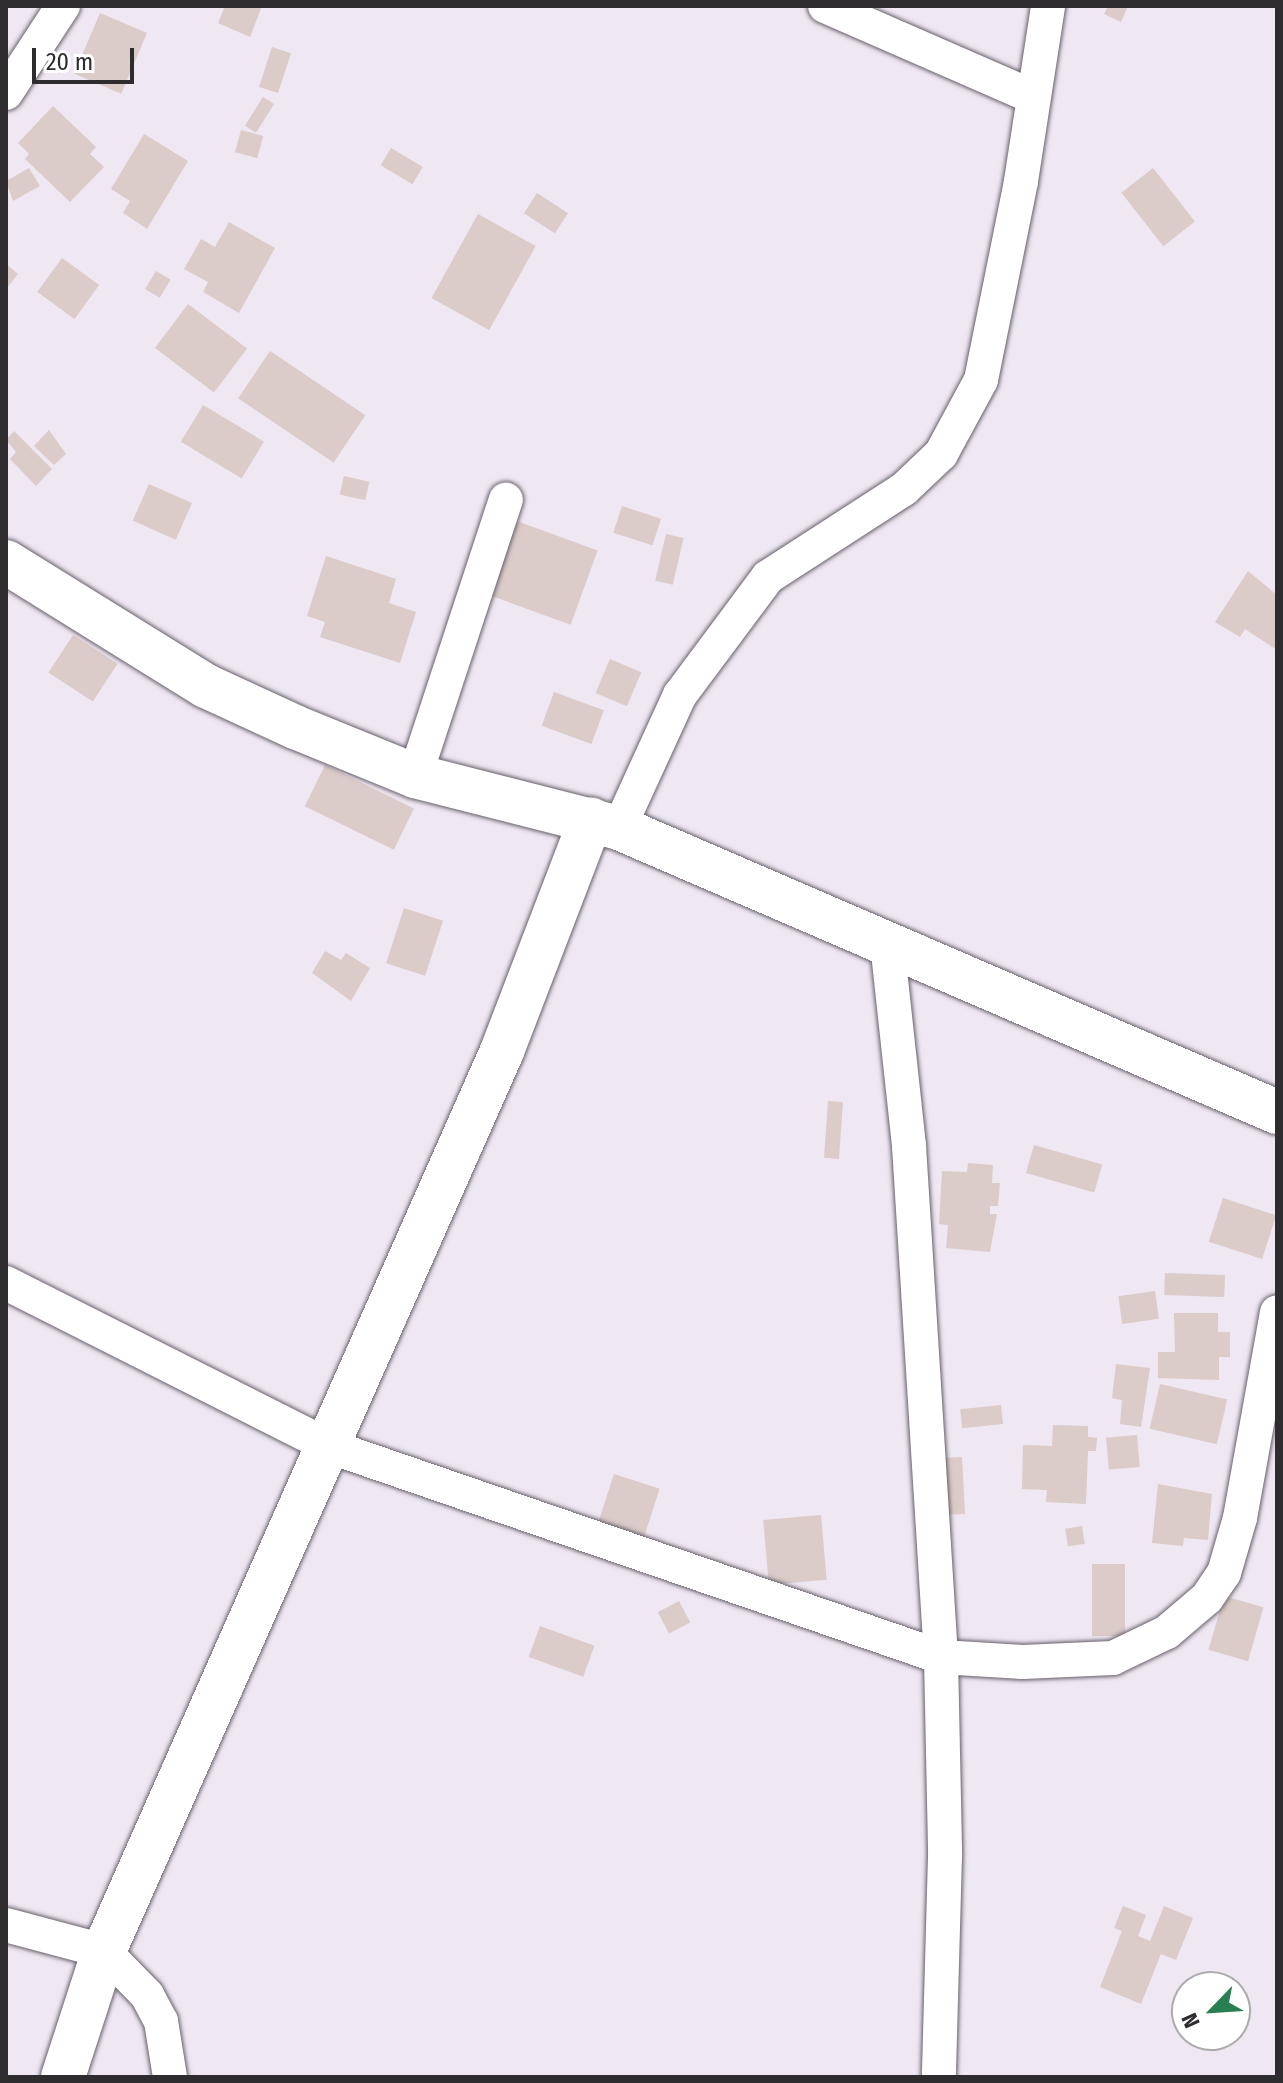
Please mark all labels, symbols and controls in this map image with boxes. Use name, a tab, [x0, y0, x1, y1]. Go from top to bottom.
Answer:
scale bar	[36, 32, 138, 82]
text: 20 m	[46, 48, 93, 76]
north arrow	[1171, 1971, 1251, 2051]
text: N	[1176, 2009, 1206, 2032]

